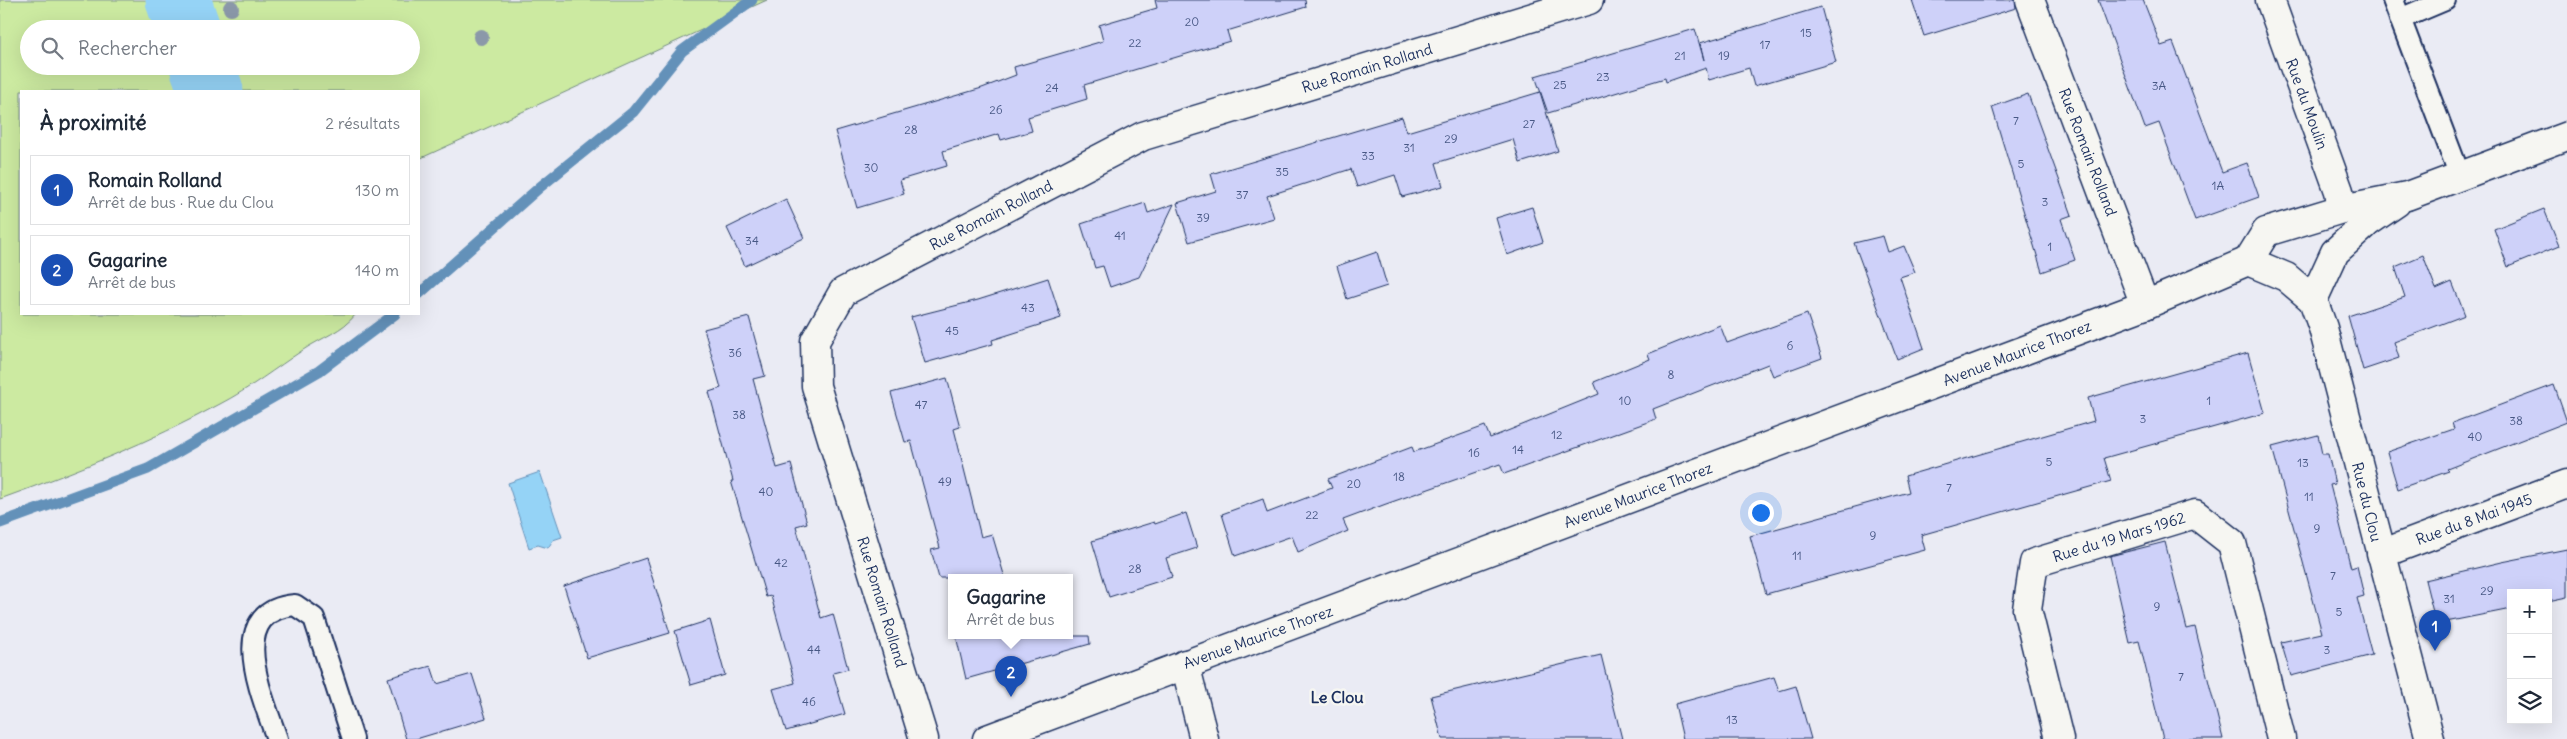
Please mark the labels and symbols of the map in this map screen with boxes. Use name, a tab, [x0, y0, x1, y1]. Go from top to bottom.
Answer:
house number: 20	[1185, 14, 1199, 29]
house number: 15	[1800, 25, 1812, 40]
house number: 22	[1128, 35, 1142, 50]
house number: 17	[1760, 37, 1770, 52]
street label: Rue Romain Rolland	[1299, 39, 1435, 97]
house number: 21	[1674, 48, 1686, 63]
house number: 19	[1718, 48, 1730, 63]
street label: Rue du Moulin	[2282, 56, 2332, 152]
house number: 23	[1596, 69, 1610, 84]
house number: 25	[1553, 77, 1567, 92]
house number: 3A	[2152, 78, 2167, 93]
house number: 24	[1045, 80, 1059, 95]
street label: Rue Romain Rolland	[2055, 85, 2121, 219]
house number: 26	[989, 102, 1003, 117]
house number: 7	[2013, 113, 2019, 128]
house number: 27	[1523, 116, 1535, 131]
house number: 28	[904, 122, 918, 137]
house number: 29	[1444, 131, 1458, 146]
house number: 31	[1403, 140, 1415, 155]
house number: 33	[1361, 148, 1375, 163]
house number: 5	[2018, 156, 2025, 171]
house number: 30	[864, 160, 878, 175]
house number: 35	[1275, 164, 1289, 179]
street label: Rue Romain Rolland	[926, 176, 1056, 254]
house number: 1A	[2212, 178, 2225, 193]
house number: 37	[1236, 187, 1248, 202]
house number: 3	[2042, 194, 2049, 209]
house number: 39	[1196, 210, 1210, 225]
house number: 41	[1114, 228, 1126, 243]
house number: 34	[745, 233, 759, 248]
house number: 1	[2048, 239, 2052, 254]
house number: 43	[1021, 300, 1035, 315]
street label: Avenue Maurice Thorez	[1940, 316, 2094, 390]
house number: 45	[945, 323, 959, 338]
house number: 6	[1787, 338, 1794, 353]
house number: 36	[728, 345, 742, 360]
house number: 8	[1668, 367, 1675, 382]
house number: 10	[1619, 393, 1631, 408]
house number: 1	[2207, 393, 2211, 408]
house number: 47	[915, 397, 927, 412]
house number: 38	[732, 407, 746, 422]
house number: 3	[2140, 411, 2147, 426]
house number: 38	[2509, 413, 2523, 428]
house number: 12	[1551, 427, 1563, 442]
house number: 40	[2468, 429, 2483, 444]
house number: 14	[1512, 442, 1524, 457]
house number: 16	[1468, 445, 1480, 460]
house number: 5	[2046, 454, 2053, 469]
house number: 13	[2297, 455, 2309, 470]
street label: Avenue Maurice Thorez	[1561, 458, 1715, 532]
street label: Rue du Clou	[2348, 460, 2386, 544]
house number: 18	[1393, 469, 1405, 484]
house number: 49	[938, 474, 952, 489]
house number: 20	[1347, 476, 1361, 491]
house number: 7	[1946, 480, 1952, 495]
house number: 40	[759, 484, 774, 499]
house number: 11	[2304, 489, 2314, 504]
street label: Rue du 8 Mai 1945	[2413, 489, 2535, 549]
your location	[1748, 500, 1774, 526]
house number: 22	[1305, 507, 1319, 522]
street label: Rue du 19 Mars 1962	[2050, 508, 2188, 566]
house number: 9	[2314, 521, 2321, 536]
house number: 9	[1870, 528, 1877, 543]
street label: Rue Romain Rolland	[853, 534, 911, 670]
house number: 11	[1792, 548, 1802, 563]
house number: 42	[774, 555, 788, 570]
house number: 28	[1128, 561, 1142, 576]
house number: 7	[2330, 568, 2336, 583]
house number: 29	[2480, 583, 2494, 598]
house number: 31	[2443, 591, 2455, 606]
house number: 9	[2154, 599, 2161, 614]
street label: Avenue Maurice Thorez	[1181, 601, 1335, 673]
house number: 5	[2336, 604, 2343, 619]
pin: 1	[2419, 610, 2451, 651]
house number: 44	[807, 642, 821, 657]
house number: 3	[2324, 642, 2331, 657]
pin: 2	[995, 656, 1027, 697]
house number: 7	[2178, 669, 2184, 684]
district label: Le Clou	[1310, 687, 1364, 707]
house number: 46	[802, 694, 816, 709]
house number: 13	[1726, 712, 1738, 727]

